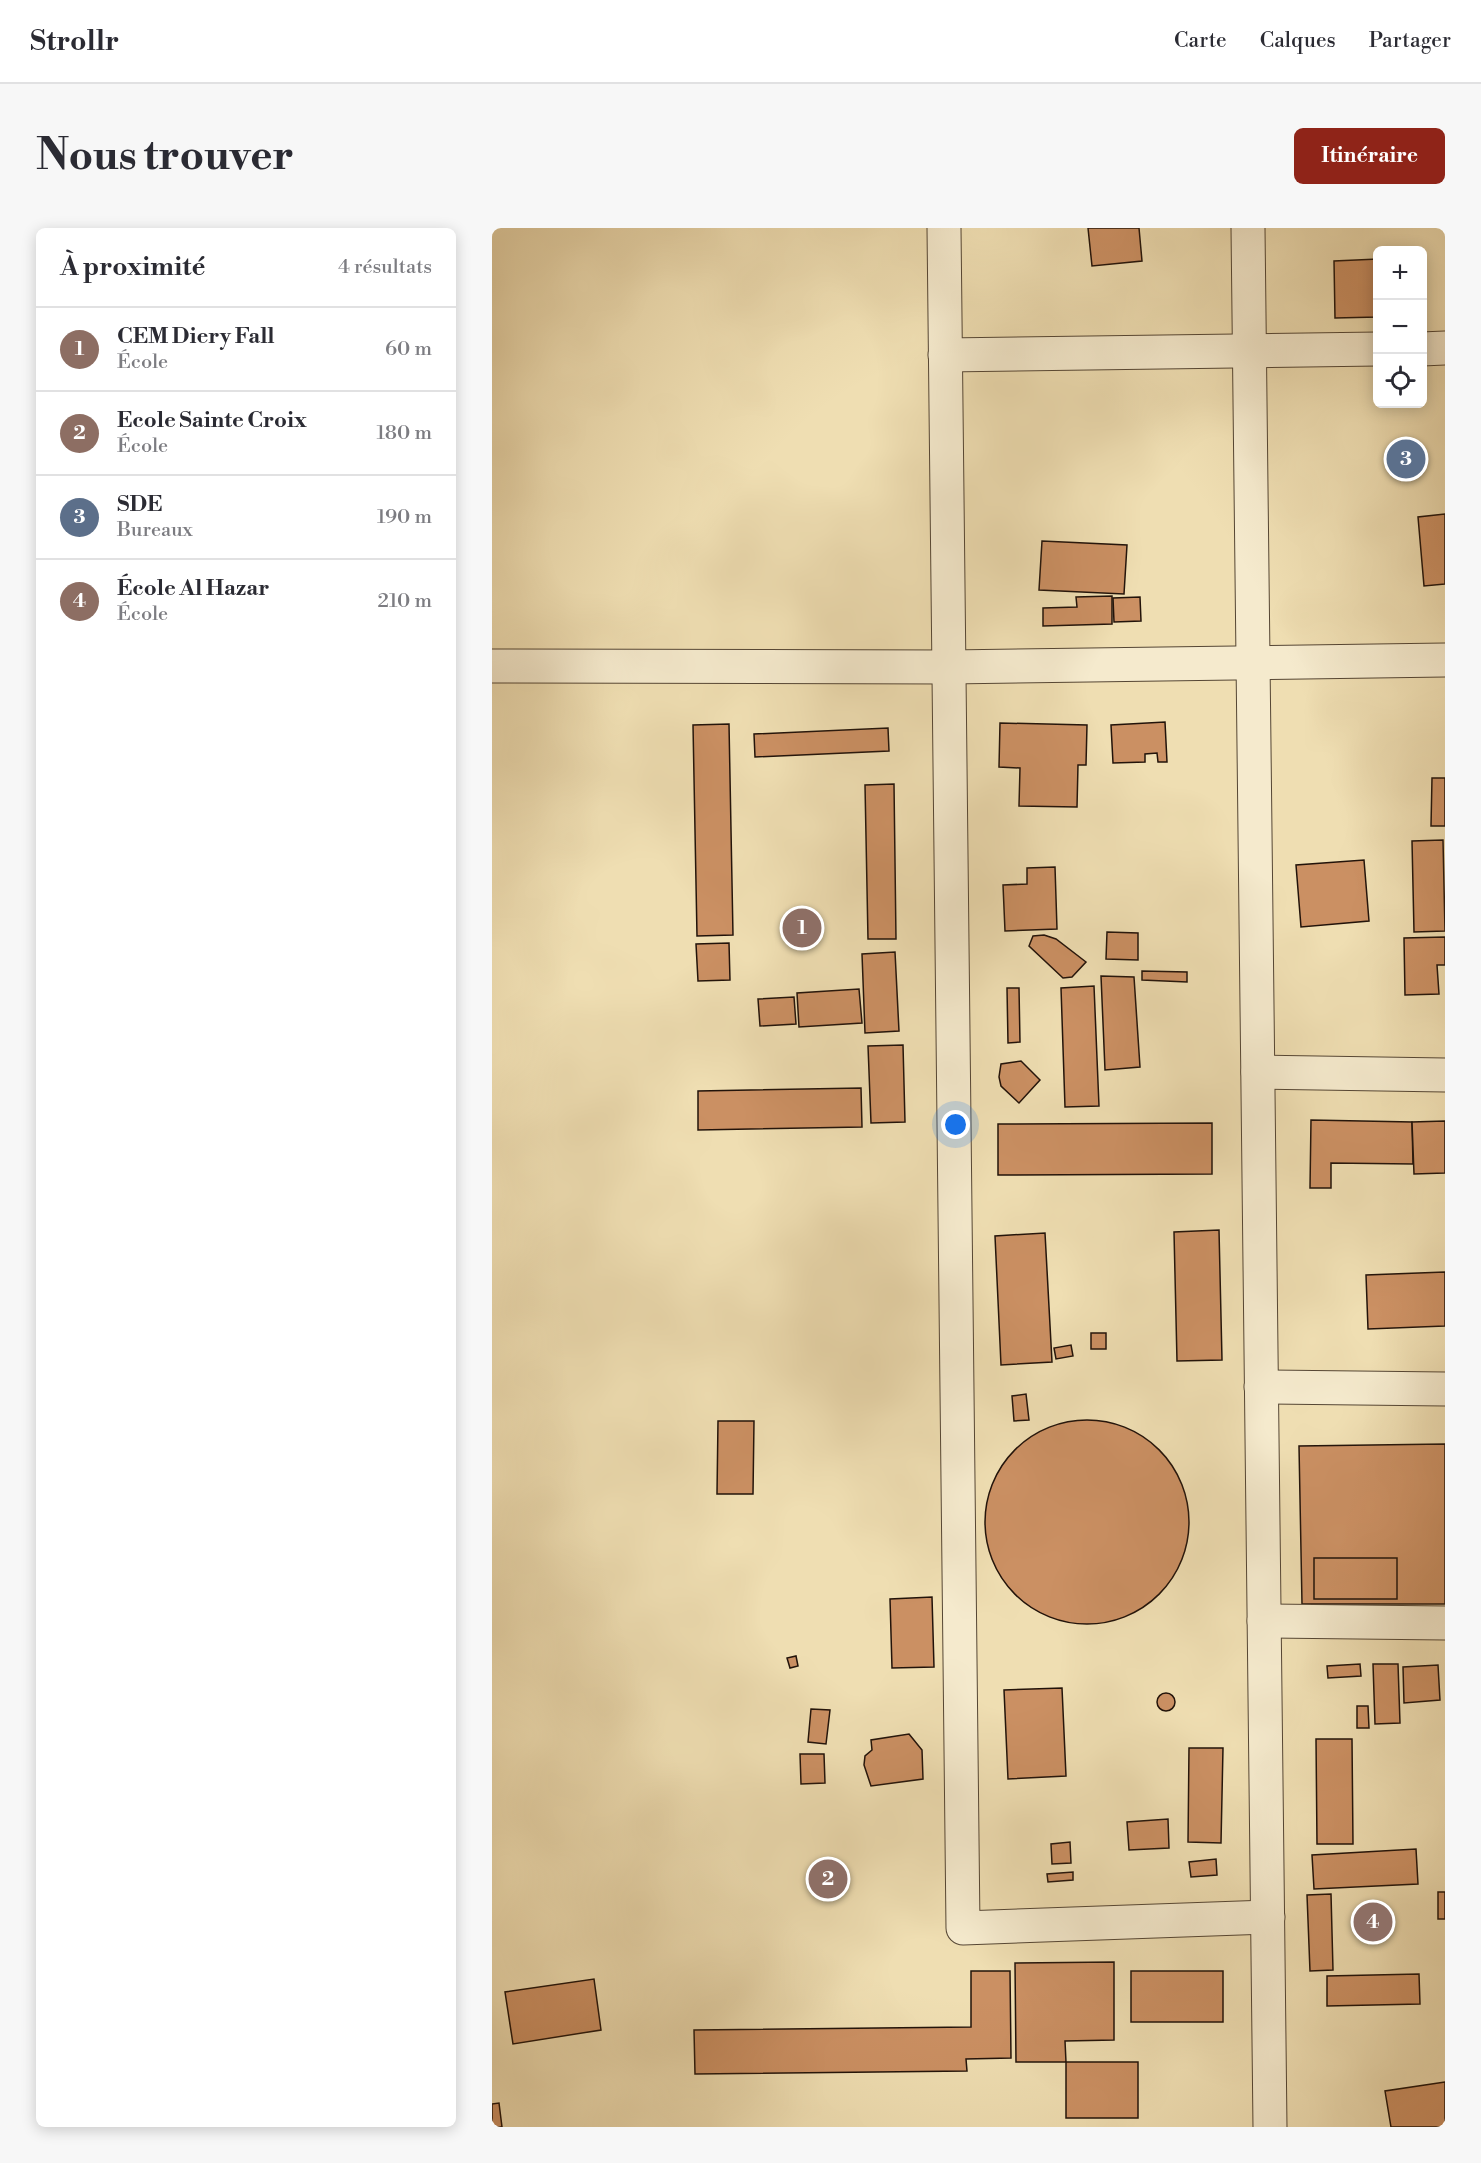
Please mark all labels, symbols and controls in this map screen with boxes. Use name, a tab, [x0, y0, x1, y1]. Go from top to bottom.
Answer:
text: Strollr	[30, 24, 119, 59]
text: Carte	[1174, 28, 1227, 54]
text: Calques	[1260, 28, 1336, 54]
text: Partager	[1369, 28, 1451, 54]
button: Itinéraire	[1294, 128, 1445, 184]
text: Nous trouver	[36, 130, 294, 183]
map controls	[1373, 246, 1427, 408]
button: +	[1373, 246, 1427, 300]
text: À proximité	[60, 251, 205, 283]
text: 4 résultats	[338, 255, 432, 280]
button: −	[1373, 300, 1427, 354]
text: CEM Diery Fall	[117, 323, 275, 350]
text: 1	[75, 337, 84, 362]
text: 60 m	[385, 337, 432, 362]
text: École	[117, 350, 168, 375]
button: locate	[1373, 354, 1427, 408]
text: Ecole Sainte Croix	[117, 407, 307, 434]
text: 2	[73, 421, 86, 446]
text: 180 m	[377, 421, 432, 446]
text: École	[117, 434, 168, 459]
pin: 3	[1386, 436, 1426, 482]
text: SDE	[117, 491, 162, 518]
text: 3	[73, 505, 86, 530]
text: 190 m	[377, 505, 432, 530]
text: Bureaux	[117, 518, 193, 543]
text: École Al Hazar	[117, 575, 269, 602]
text: 4	[73, 589, 86, 614]
text: 210 m	[377, 589, 432, 614]
text: École	[117, 602, 168, 627]
pin: 1	[782, 906, 822, 950]
your location	[941, 1110, 970, 1139]
pin: 2	[808, 1856, 848, 1902]
pin: 4	[1354, 1900, 1392, 1944]

